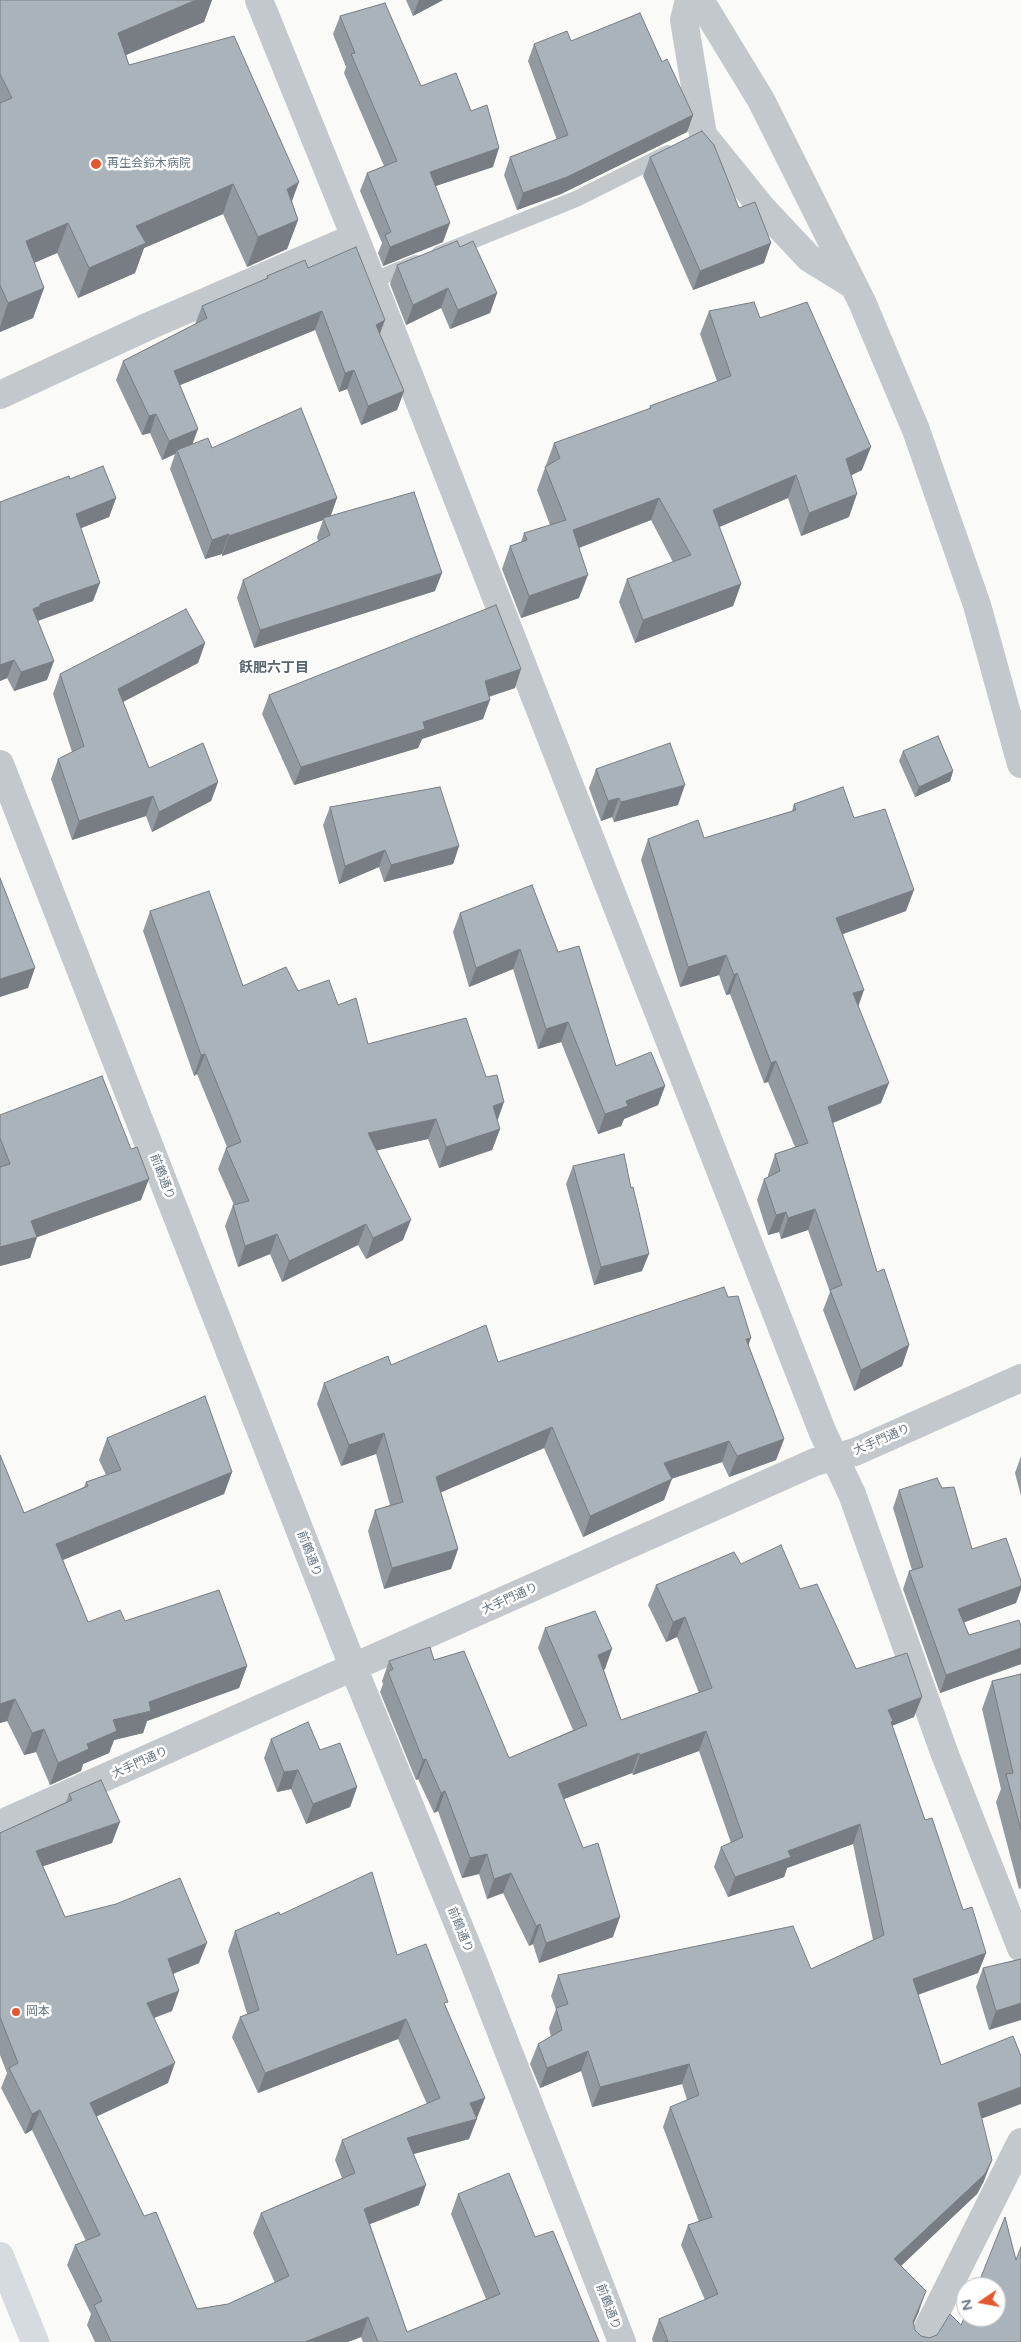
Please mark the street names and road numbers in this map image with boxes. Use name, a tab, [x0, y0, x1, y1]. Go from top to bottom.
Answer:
street label: 前鶴通り	[147, 1152, 177, 1202]
street label: 大手門通り	[852, 1422, 912, 1458]
street label: 前鶴通り	[294, 1529, 324, 1579]
street label: 大手門通り	[480, 1580, 540, 1618]
street label: 大手門通り	[110, 1744, 170, 1782]
street label: 前鶴通り	[444, 1905, 476, 1955]
street label: 前鶴通り	[593, 2282, 623, 2332]

